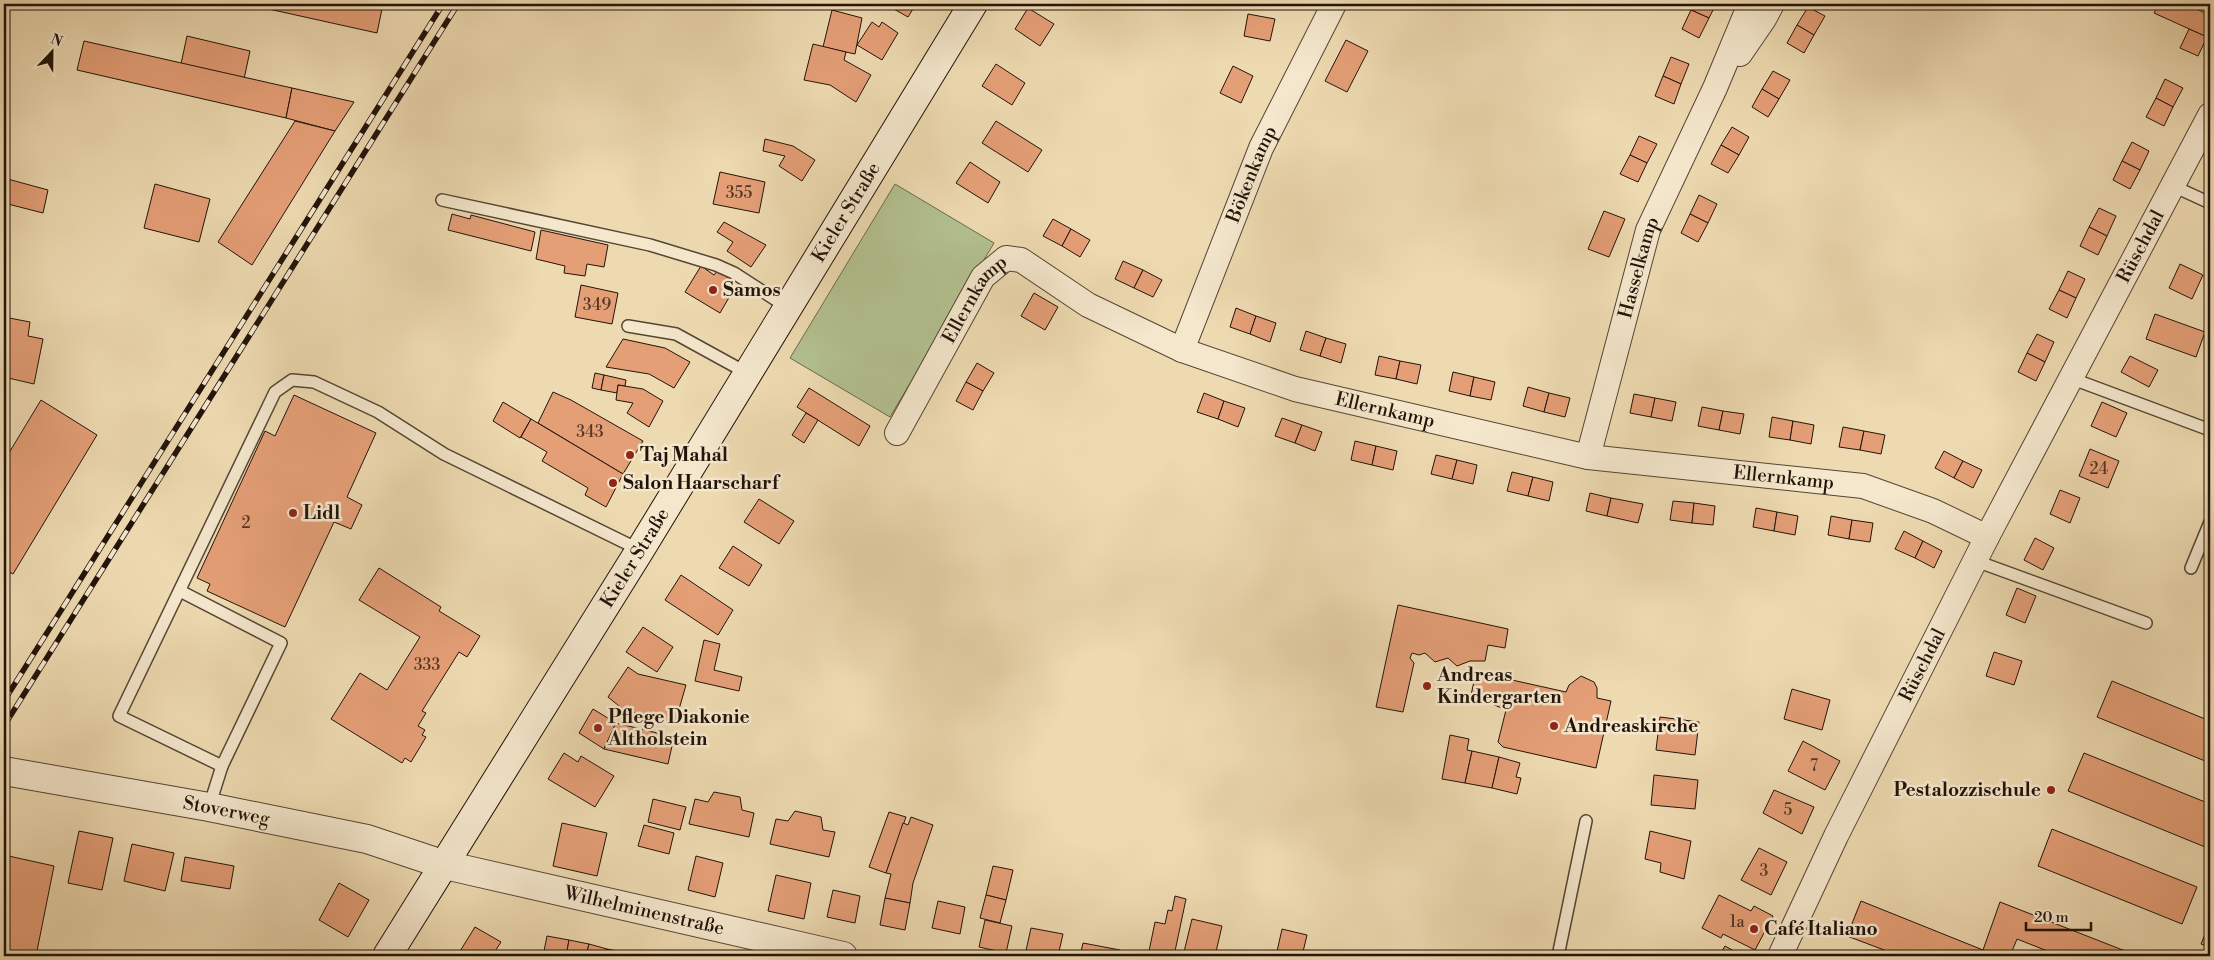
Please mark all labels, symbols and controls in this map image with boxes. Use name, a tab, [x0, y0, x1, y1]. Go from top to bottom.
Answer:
north arrow	[28, 28, 78, 78]
text: N	[48, 30, 65, 51]
street label: Bökenkamp	[1221, 122, 1282, 227]
street label: Kieler Straße	[806, 158, 886, 267]
house number: 355	[726, 183, 752, 203]
street label: Rüschdal	[2111, 206, 2170, 287]
street label: Hasselkamp	[1613, 213, 1665, 321]
street label: Ellernkamp	[937, 250, 1012, 348]
place label: Samos	[723, 278, 781, 302]
marker: Samos	[707, 284, 719, 296]
house number: 349	[583, 295, 611, 315]
street label: Ellernkamp	[1333, 387, 1437, 433]
house number: 343	[576, 422, 604, 442]
place label: Taj Mahal	[640, 443, 728, 467]
marker: Taj Mahal	[624, 449, 636, 461]
house number: 24	[2090, 459, 2109, 479]
street label: Ellernkamp	[1732, 460, 1835, 495]
place label: Salon Haarscharf	[623, 471, 781, 495]
marker: Salon Haarscharf	[607, 477, 619, 489]
place label: Lidl	[303, 501, 340, 525]
street label: Kieler Straße	[595, 504, 675, 612]
marker: Lidl	[287, 507, 299, 519]
house number: 2	[241, 513, 251, 533]
street label: Rüschdal	[1894, 624, 1951, 706]
house number: 333	[414, 655, 440, 675]
place label: Andreas Kindergarten	[1436, 663, 1562, 709]
marker: Andreas Kindergarten	[1421, 680, 1433, 692]
place label: Pflege Diakonie Altholstein	[607, 705, 750, 751]
place label: Andreaskirche	[1563, 714, 1698, 738]
marker: Andreaskirche	[1548, 720, 1560, 732]
marker: Pflege Diakonie Altholstein	[592, 722, 604, 734]
house number: 7	[1810, 756, 1818, 776]
place label: Pestalozzischule	[1893, 778, 2041, 802]
marker: Pestalozzischule	[2045, 784, 2057, 796]
street label: Stoverweg	[181, 791, 272, 831]
house number: 5	[1784, 800, 1793, 820]
house number: 3	[1760, 861, 1769, 881]
street label: Wilhelminenstraße	[561, 880, 727, 940]
scale bar	[2026, 900, 2092, 932]
text: 20 m	[2034, 908, 2069, 927]
house number: 1a	[1730, 912, 1745, 932]
place label: Café Italiano	[1764, 917, 1878, 941]
marker: Café Italiano	[1748, 923, 1760, 935]

